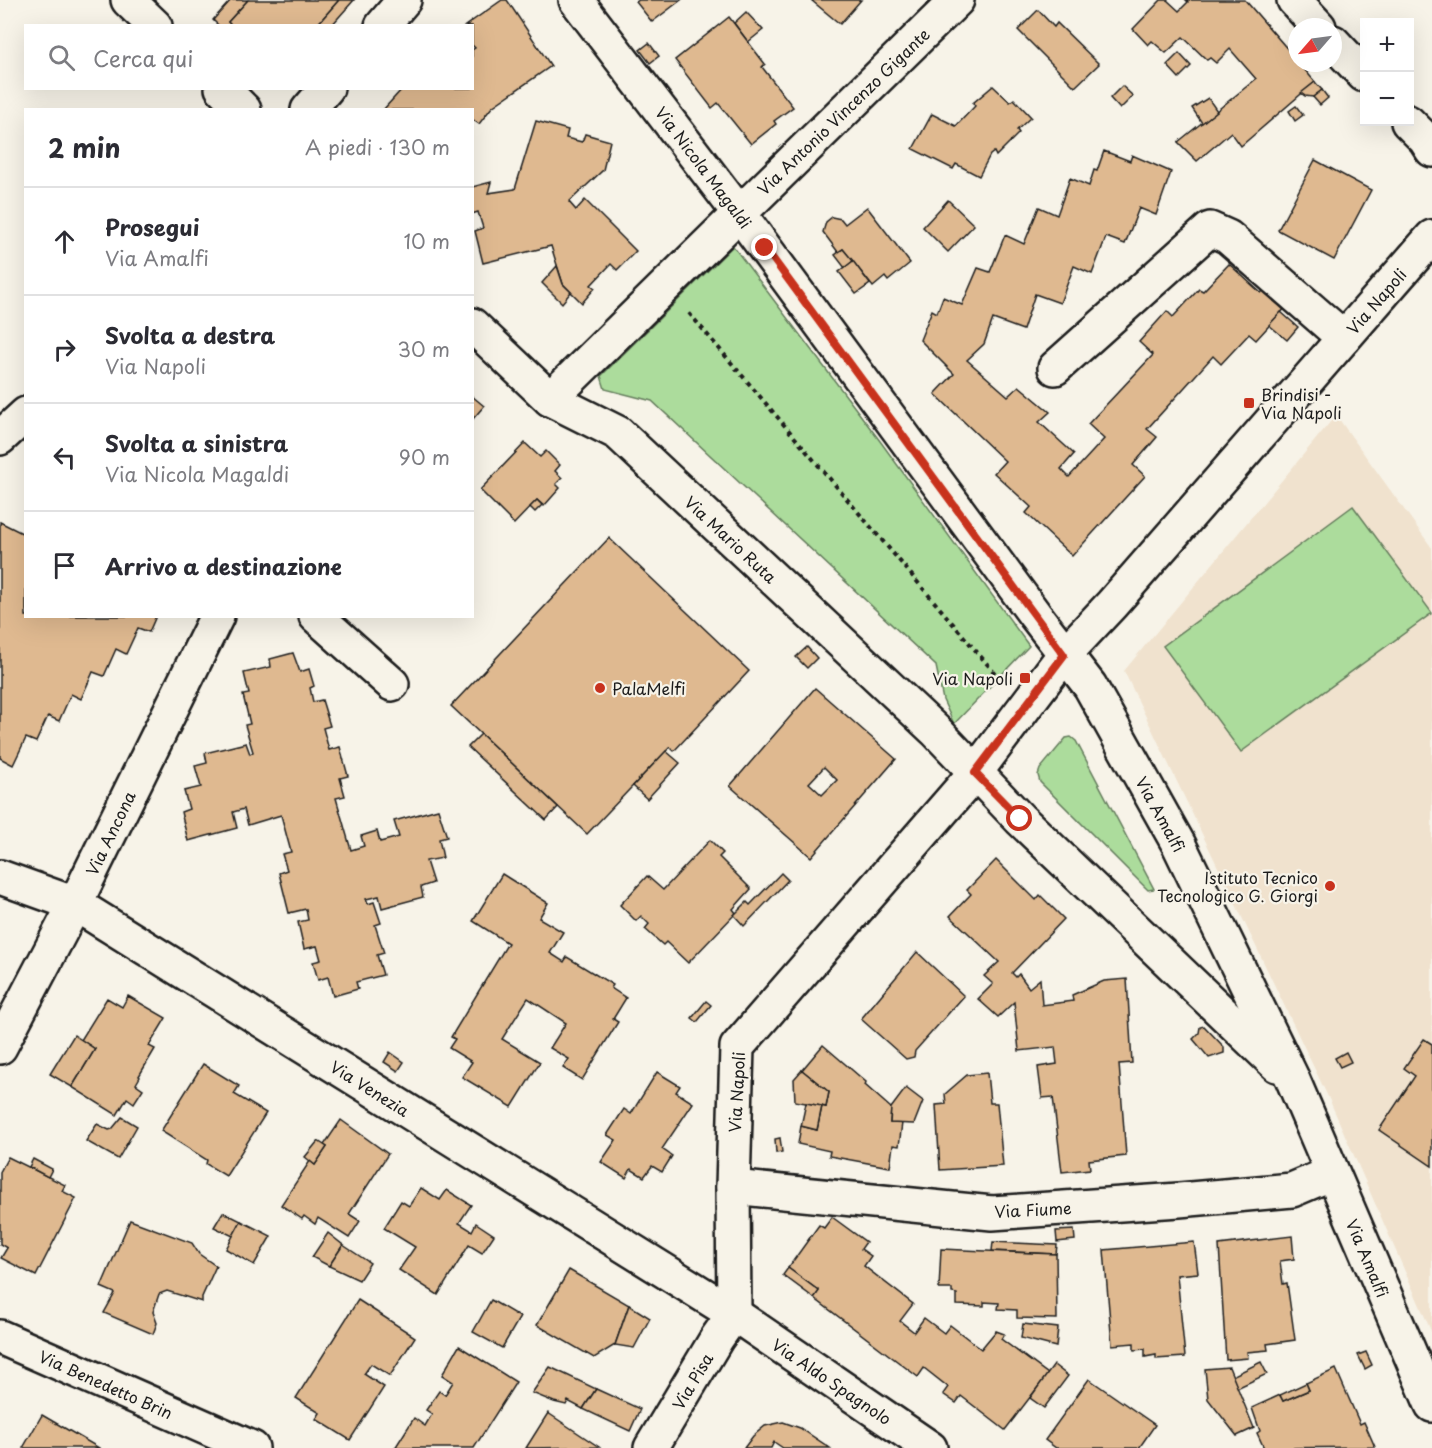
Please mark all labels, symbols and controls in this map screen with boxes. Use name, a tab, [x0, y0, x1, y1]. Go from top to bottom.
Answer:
north arrow	[1288, 18, 1342, 72]
map controls	[1360, 18, 1414, 126]
button: +	[1360, 18, 1414, 72]
street label: Via Antonio Vincenzo Gigante	[751, 22, 935, 200]
search box	[24, 24, 474, 90]
icon: search	[45, 41, 78, 74]
text: Cerca qui	[93, 41, 193, 74]
button: −	[1360, 72, 1414, 126]
street label: Via Nicola Magaldi	[650, 101, 758, 233]
text: 2 min	[48, 128, 121, 167]
text: A piedi · 130 m	[305, 132, 450, 162]
text: Prosegui	[105, 210, 199, 243]
icon: ahead	[48, 225, 81, 258]
text: 10 m	[403, 226, 450, 256]
route end	[751, 234, 777, 260]
text: Via Amalfi	[105, 243, 209, 273]
street label: Via Napoli	[1340, 263, 1412, 339]
text: Svolta a destra	[105, 318, 275, 351]
icon: right	[48, 333, 81, 366]
text: 30 m	[397, 334, 450, 364]
text: Via Napoli	[105, 351, 206, 381]
place label: Brindisi - Via Napoli	[1261, 382, 1342, 424]
marker: Brindisi - Via Napoli	[1242, 396, 1256, 410]
text: Svolta a sinistra	[105, 426, 288, 459]
icon: left	[48, 441, 81, 474]
text: 90 m	[399, 442, 450, 472]
text: Via Nicola Magaldi	[105, 459, 289, 489]
street label: Via Mario Ruta	[680, 490, 782, 588]
icon: arrive	[48, 549, 81, 582]
text: Arrivo a destinazione	[105, 549, 342, 582]
place label: Via Napoli	[932, 666, 1013, 690]
marker: Via Napoli	[1018, 671, 1032, 685]
place label: PalaMelfi	[612, 676, 686, 700]
marker: PalaMelfi	[593, 681, 607, 695]
street label: Via Amalfi	[1130, 772, 1192, 856]
street label: Via Ancona	[79, 786, 141, 879]
route start	[1006, 805, 1032, 831]
place label: Istituto Tecnico Tecnologico G. Giorgi	[1157, 865, 1318, 907]
marker: Istituto Tecnico Tecnologico G. Giorgi	[1323, 879, 1337, 893]
street label: Via Napoli	[722, 1051, 750, 1133]
street label: Via Venezia	[326, 1054, 414, 1122]
street label: Via Fiume	[994, 1195, 1072, 1223]
street label: Via Amalfi	[1341, 1215, 1395, 1301]
street label: Via Aldo Spagnolo	[767, 1332, 897, 1430]
street label: Via Benedetto Brin	[35, 1344, 177, 1424]
street label: Via Pisa	[666, 1348, 718, 1414]

